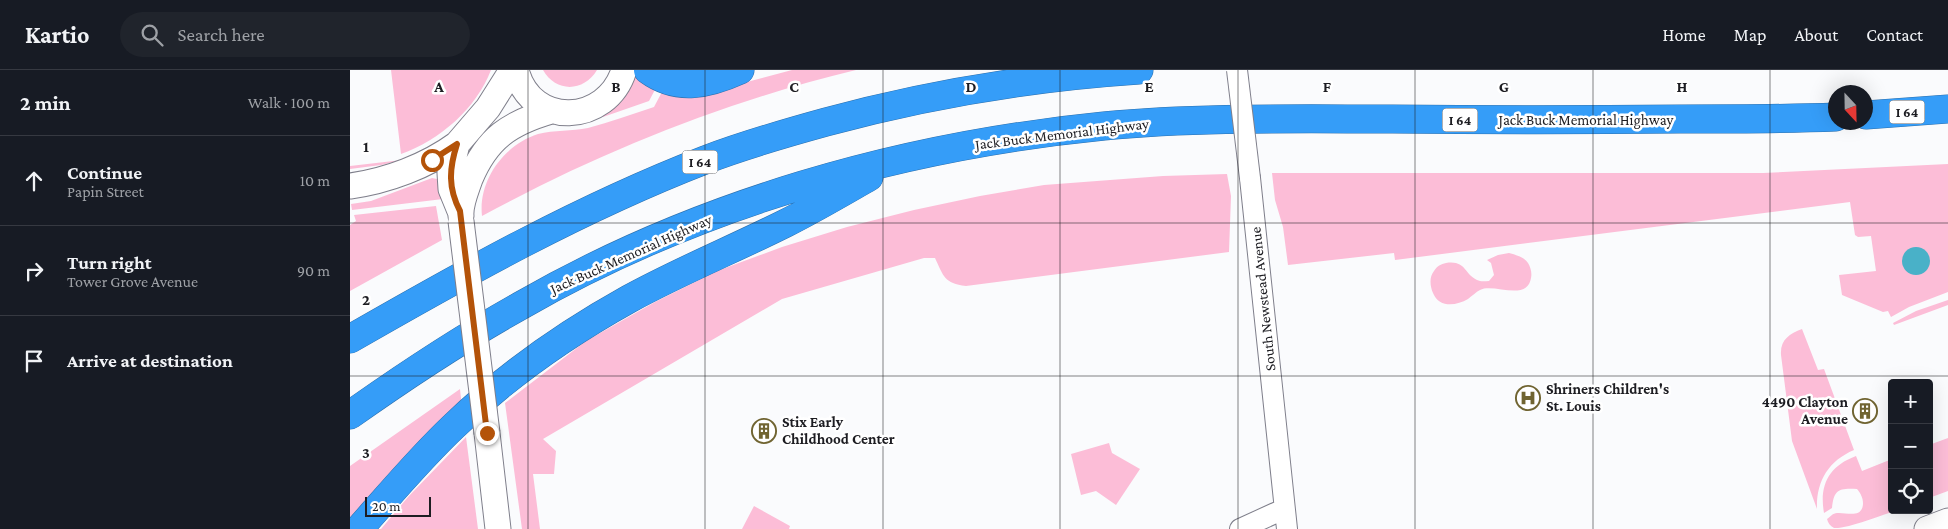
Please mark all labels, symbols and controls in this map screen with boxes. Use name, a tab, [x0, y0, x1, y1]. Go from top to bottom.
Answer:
search box	[120, 12, 470, 57]
text: Kartio	[25, 21, 90, 48]
icon: search	[138, 21, 166, 49]
text: Search here	[178, 24, 265, 45]
text: Home	[1663, 25, 1706, 45]
text: Map	[1734, 25, 1766, 45]
text: About	[1794, 25, 1838, 45]
text: Contact	[1866, 25, 1923, 45]
text: A	[433, 78, 444, 95]
text: B	[611, 78, 621, 95]
text: C	[789, 78, 799, 95]
text: D	[965, 78, 977, 95]
text: E	[1144, 78, 1154, 95]
text: F	[1323, 78, 1332, 95]
text: G	[1499, 78, 1509, 95]
text: H	[1677, 78, 1688, 95]
north arrow	[1828, 85, 1873, 130]
text: 2 min	[20, 91, 71, 115]
text: Walk · 100 m	[248, 94, 330, 111]
road number: I 64	[1890, 101, 1924, 124]
road number: I 64	[1442, 108, 1478, 132]
street label: Jack Buck Memorial Highway	[1496, 112, 1674, 129]
street label: Jack Buck Memorial Highway	[972, 115, 1150, 154]
text: 1	[363, 138, 369, 155]
route start	[421, 149, 444, 172]
road number: I 64	[682, 150, 718, 174]
text: Continue	[67, 162, 142, 183]
icon: ahead	[20, 167, 48, 195]
text: 10 m	[300, 172, 330, 189]
text: Papin Street	[67, 183, 144, 200]
street label: Jack Buck Memorial Highway	[546, 211, 715, 299]
street label: South Newstead Avenue	[1247, 226, 1279, 372]
text: Turn right	[67, 252, 152, 273]
icon: right	[20, 257, 48, 285]
text: 90 m	[297, 262, 330, 279]
text: Tower Grove Avenue	[67, 273, 198, 290]
text: 2	[362, 291, 370, 308]
icon: arrive	[20, 347, 48, 375]
text: Arrive at destination	[67, 350, 233, 371]
map controls	[1888, 379, 1933, 514]
button: +	[1888, 379, 1933, 424]
place label: Shriners Children's St. Louis	[1546, 381, 1669, 414]
hospital icon: Shriners Children's St. Louis	[1515, 385, 1541, 411]
place label: 4490 Clayton Avenue	[1762, 394, 1848, 427]
building icon: 4490 Clayton Avenue	[1852, 398, 1878, 424]
place label: Stix Early Childhood Center	[782, 414, 895, 447]
building icon: Stix Early Childhood Center	[751, 418, 777, 444]
route end	[476, 422, 499, 445]
button: −	[1888, 424, 1933, 469]
text: 3	[362, 444, 370, 461]
button: locate	[1888, 469, 1933, 514]
scale bar	[365, 494, 431, 517]
text: 20 m	[372, 498, 400, 514]

